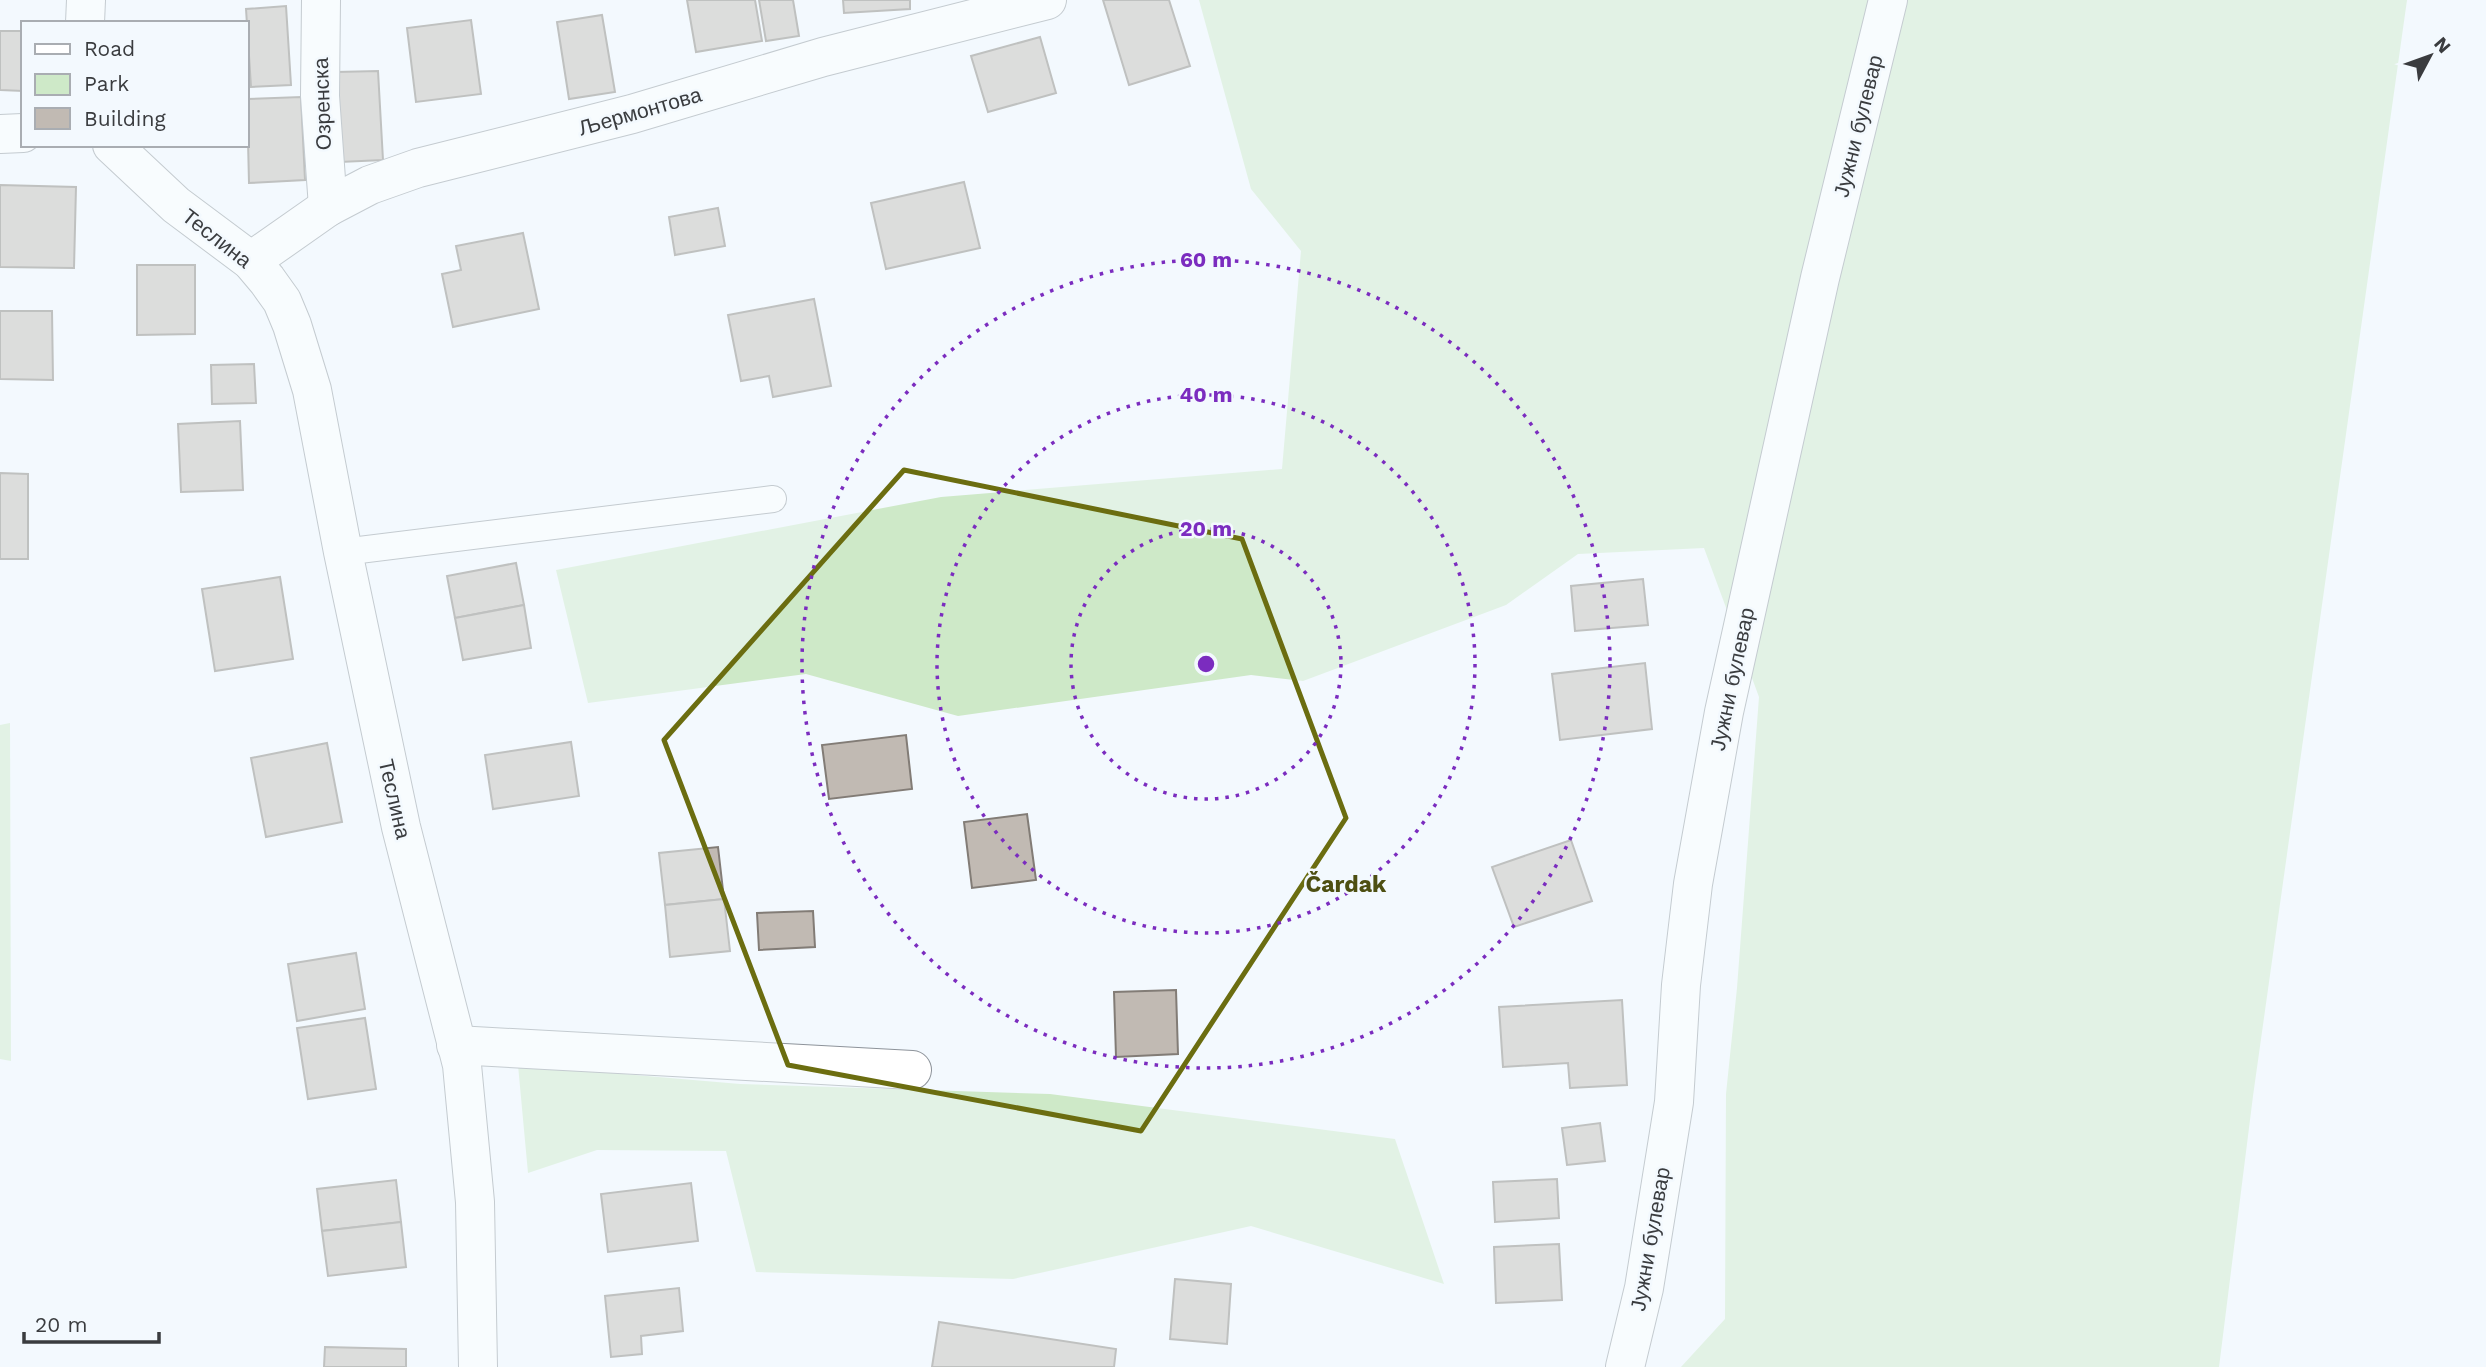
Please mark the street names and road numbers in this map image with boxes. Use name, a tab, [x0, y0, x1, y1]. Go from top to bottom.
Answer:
street label: Јужни булевар	[1828, 52, 1888, 200]
street label: Озренска	[308, 57, 336, 151]
street label: Љермонтова	[576, 81, 705, 141]
street label: Теслина	[177, 203, 257, 273]
street label: Јужни булевар	[1705, 605, 1759, 753]
street label: Теслина	[374, 757, 416, 842]
street label: Јужни булевар	[1625, 1165, 1675, 1313]

